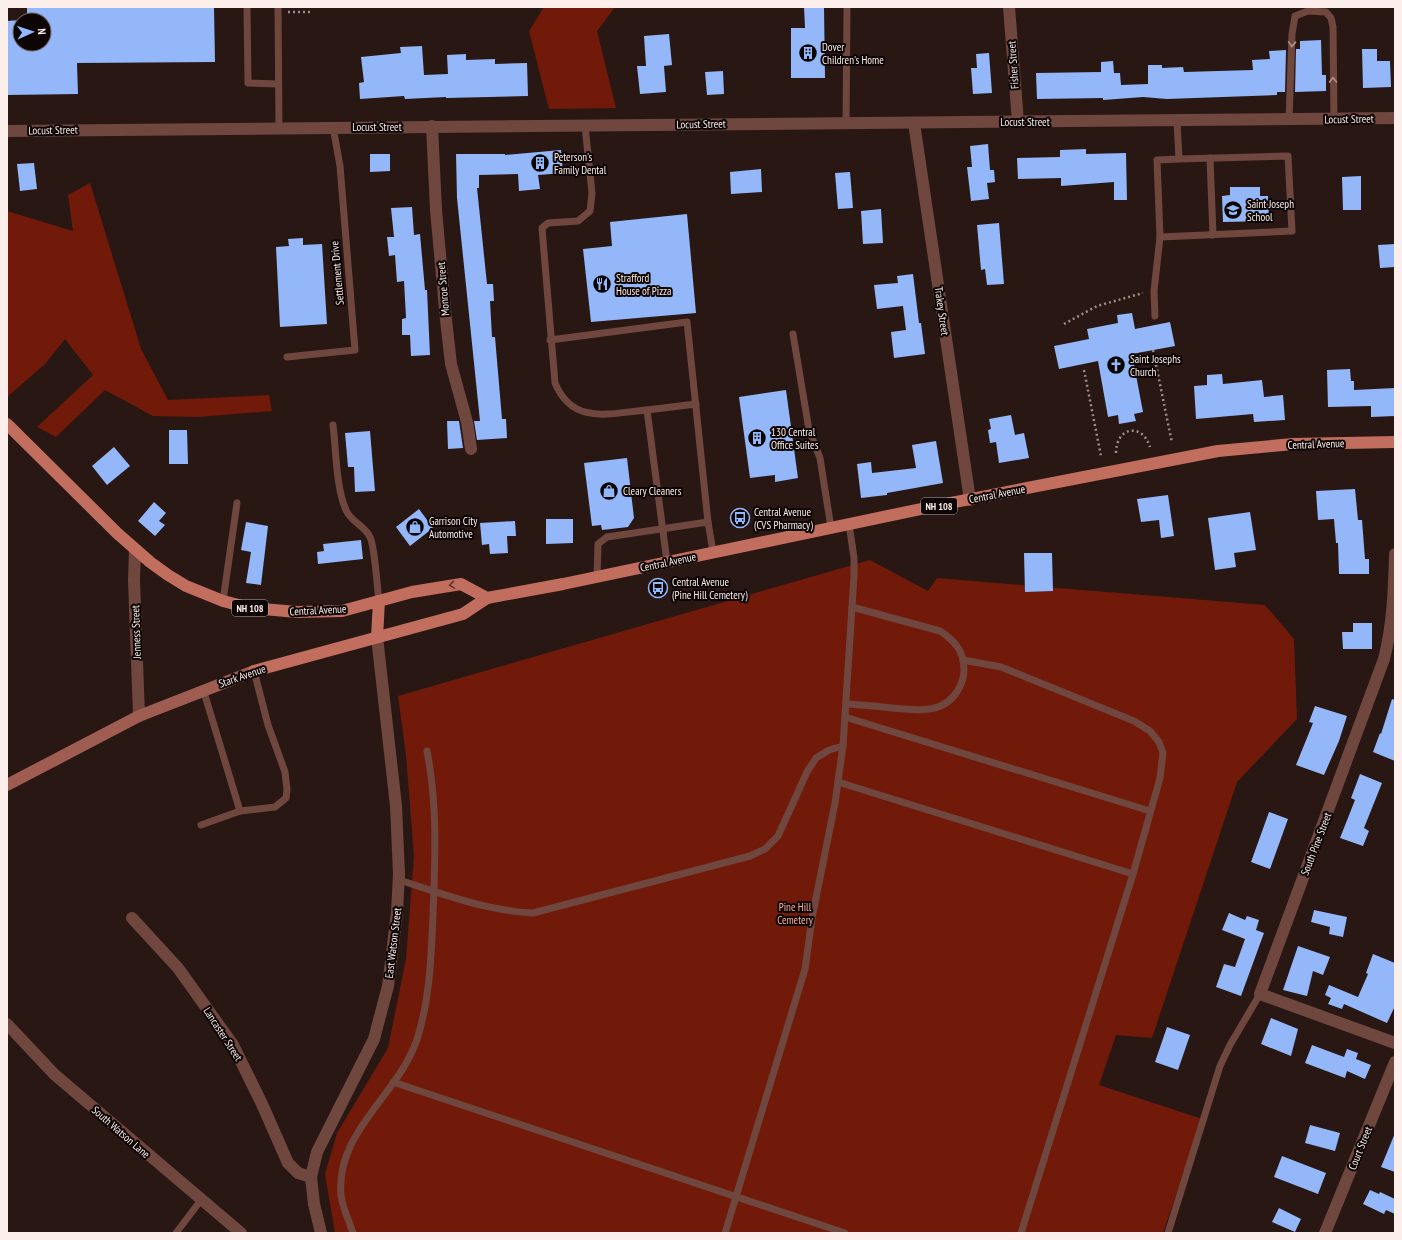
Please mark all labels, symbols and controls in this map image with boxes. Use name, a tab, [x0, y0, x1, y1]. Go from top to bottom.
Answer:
north arrow	[12, 12, 52, 52]
text: N	[35, 28, 49, 35]
place label: Dover Children's Home	[822, 40, 884, 67]
street label: Fisher Street	[1004, 40, 1022, 90]
one-way arrow	[1288, 41, 1296, 47]
building icon: Dover Children's Home	[797, 42, 819, 64]
one-way arrow	[1329, 77, 1337, 83]
street label: Locust Street	[1324, 112, 1374, 126]
street label: Locust Street	[1000, 115, 1050, 129]
street label: Locust Street	[676, 117, 726, 131]
street label: Locust Street	[352, 120, 402, 134]
street label: Locust Street	[28, 123, 78, 137]
place label: Peterson's Family Dental	[554, 150, 607, 177]
building icon: Peterson's Family Dental	[529, 152, 551, 174]
place label: Saint Joseph School	[1247, 197, 1294, 224]
school or university icon: Saint Joseph School	[1222, 199, 1244, 221]
street label: Settlement Drive	[327, 240, 347, 306]
street label: Monroe Street	[434, 261, 452, 317]
place label: Strafford House of Pizza	[616, 271, 671, 298]
restaurant icon: Strafford House of Pizza	[591, 273, 613, 295]
street label: Trakey Street	[932, 286, 952, 336]
place label: Saint Josephs Church	[1130, 352, 1181, 379]
church icon: Saint Josephs Church	[1105, 354, 1127, 376]
place label: 130 Central Office Suites	[771, 425, 819, 452]
building icon: 130 Central Office Suites	[746, 427, 768, 449]
street label: Central Avenue	[1287, 436, 1345, 452]
shop icon: Cleary Cleaners	[598, 480, 620, 502]
street label: Central Avenue	[968, 482, 1027, 506]
place label: Cleary Cleaners	[623, 484, 682, 498]
road number: NH 108	[921, 498, 957, 514]
place label: Central Avenue (CVS Pharmacy)	[754, 505, 813, 532]
bus stop icon: Central Avenue (CVS Pharmacy)	[729, 507, 751, 529]
place label: Garrison City Automotive	[429, 514, 478, 541]
shop icon: Garrison City Automotive	[404, 516, 426, 538]
street label: Central Avenue	[639, 549, 698, 575]
place label: Central Avenue (Pine Hill Cemetery)	[672, 575, 748, 602]
bus stop icon: Central Avenue (Pine Hill Cemetery)	[647, 577, 669, 599]
one-way arrow	[448, 580, 455, 589]
road number: NH 108	[232, 600, 268, 616]
street label: Central Avenue	[289, 601, 347, 618]
street label: Jenness Street	[128, 605, 144, 660]
street label: Stark Avenue	[217, 661, 268, 691]
street label: South Pine Street	[1298, 811, 1334, 877]
park label: Pine Hill Cemetery	[777, 900, 814, 927]
street label: East Watson Street	[382, 907, 404, 979]
street label: Lancaster Street	[200, 1004, 246, 1064]
street label: South Watson Lane	[89, 1103, 153, 1161]
street label: Court Street	[1345, 1124, 1375, 1172]

